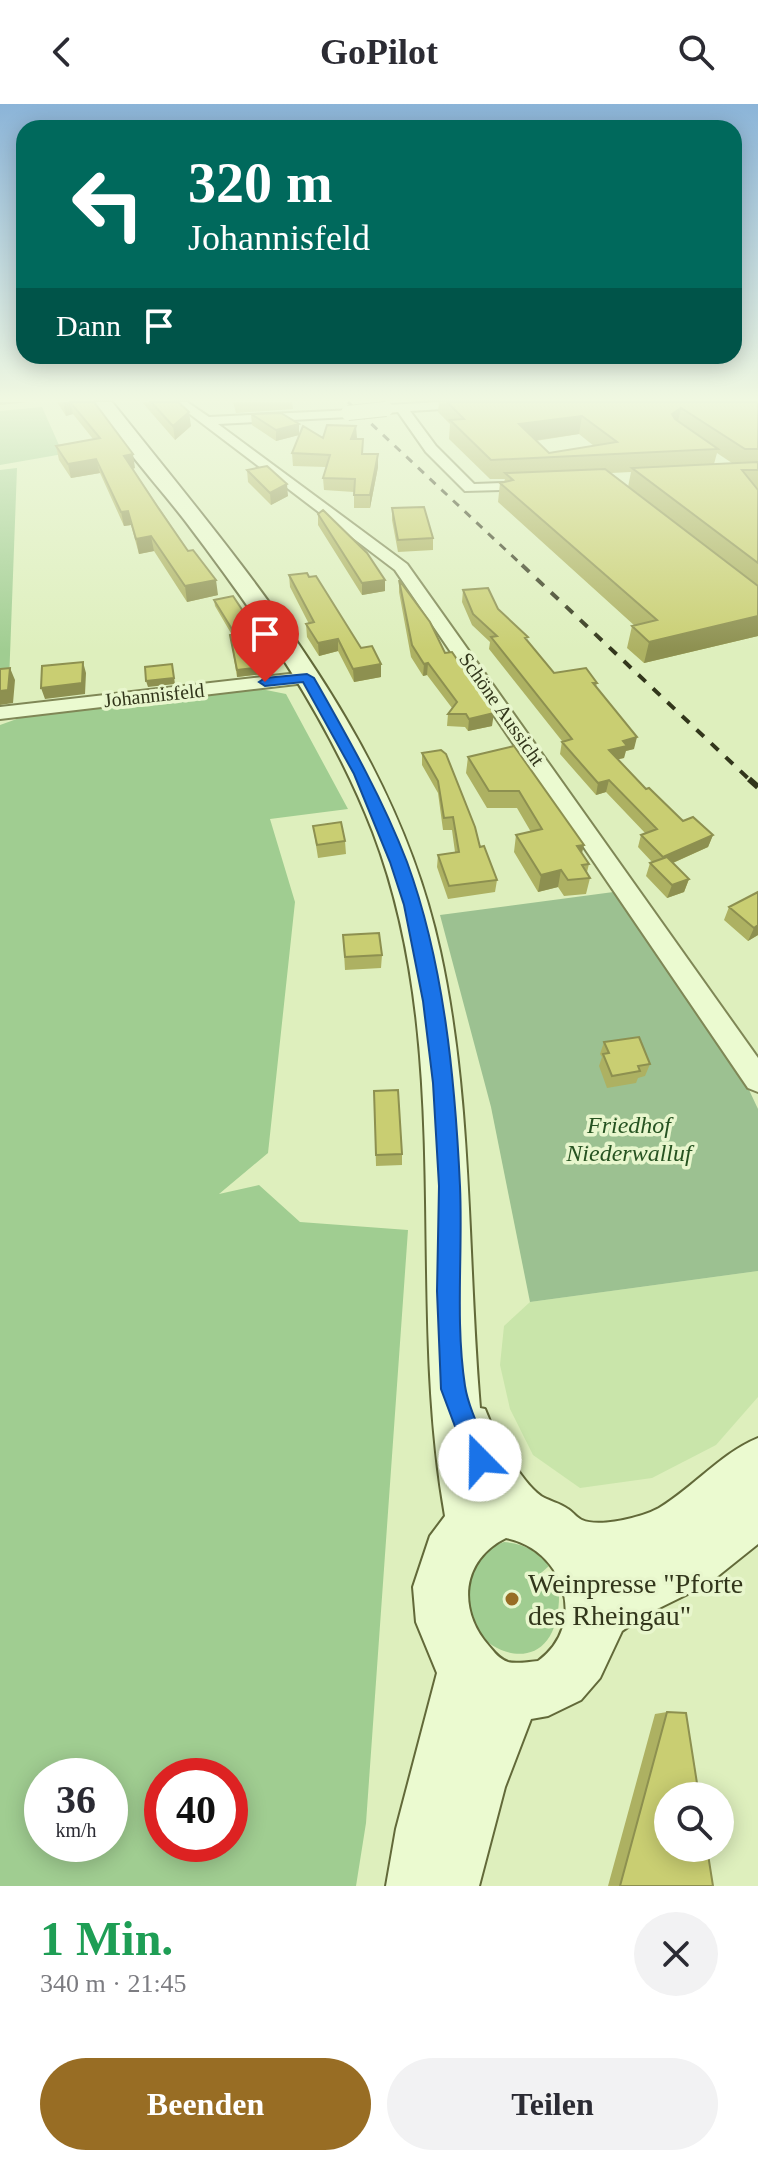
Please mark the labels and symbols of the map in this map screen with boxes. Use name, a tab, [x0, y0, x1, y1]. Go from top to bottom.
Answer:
pin	[231, 600, 299, 682]
street label: Schöne Aussicht	[455, 648, 549, 770]
street label: Johannisfeld	[103, 679, 205, 711]
park label: Friedhof Niederwalluf	[565, 1112, 695, 1166]
position arrow	[438, 1418, 522, 1502]
place label: Weinpresse "Pforte des Rheingau"	[528, 1568, 743, 1631]
marker: Weinpresse "Pforte des Rheingau"	[503, 1590, 521, 1608]
speed limit sign: 40	[144, 1758, 248, 1862]

